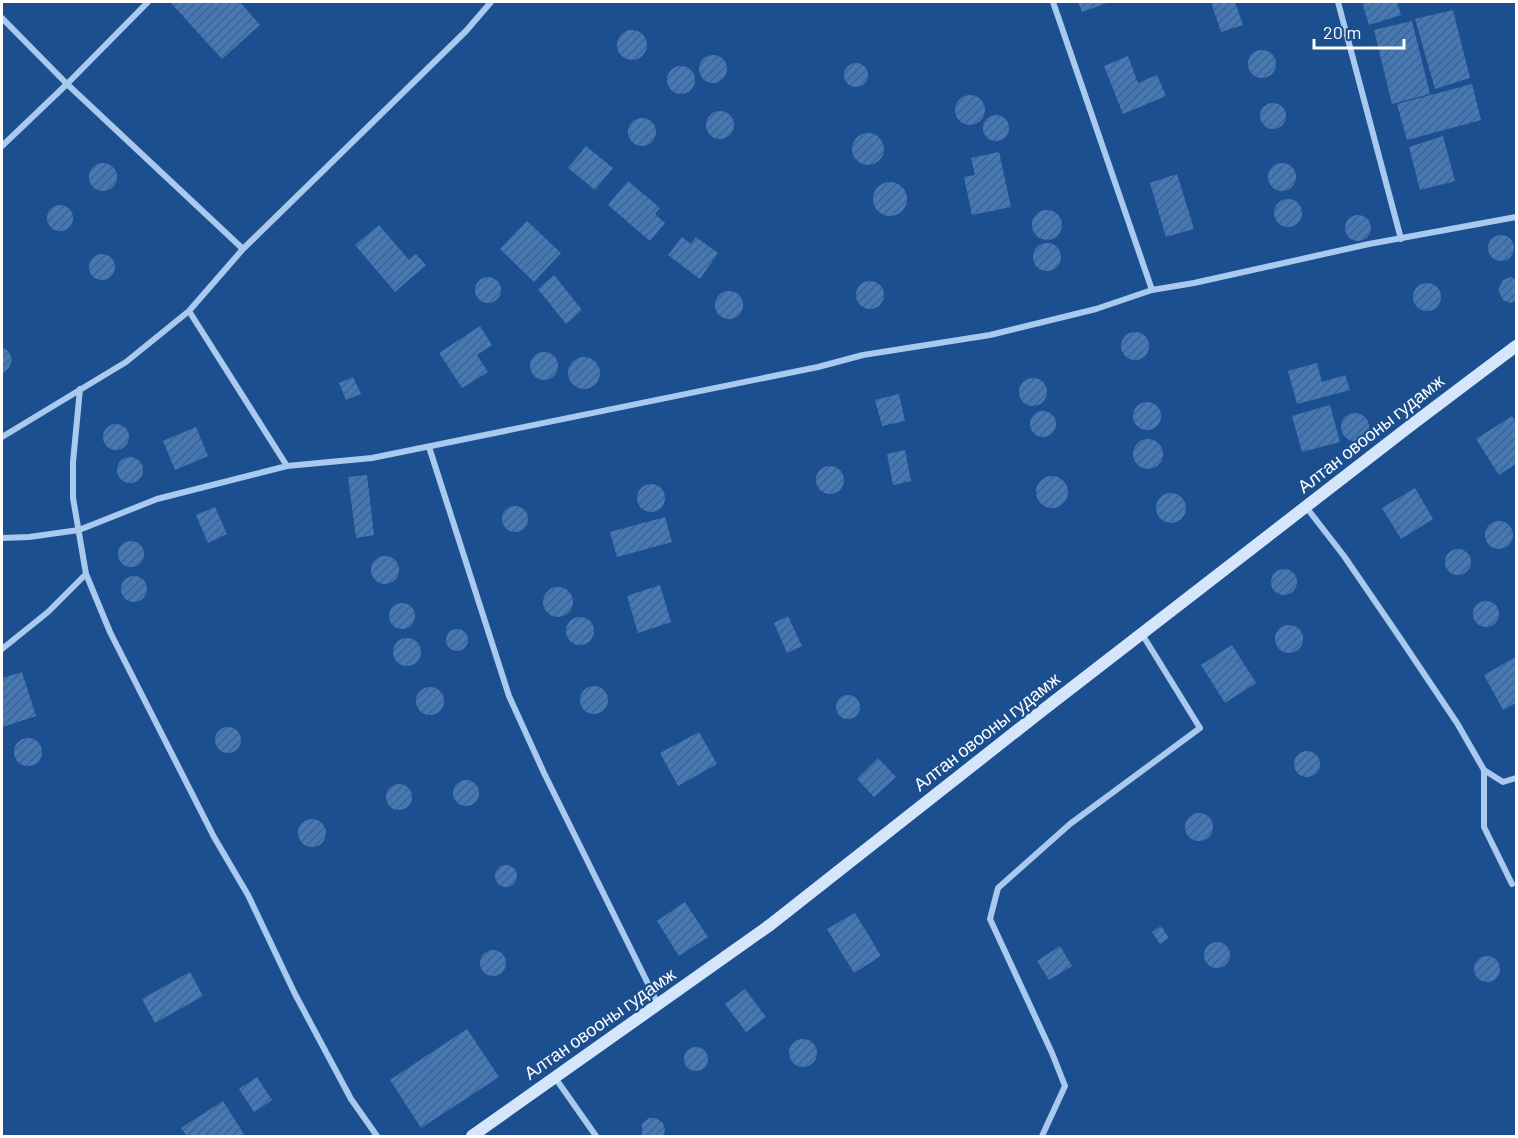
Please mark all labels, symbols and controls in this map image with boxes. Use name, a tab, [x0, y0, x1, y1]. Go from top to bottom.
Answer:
scale bar	[1314, 12, 1404, 50]
text: 20 m	[1323, 21, 1361, 43]
street label: Алтан овооны гудамж	[1293, 369, 1448, 497]
street label: Алтан овооны гудамж	[909, 667, 1064, 795]
street label: Алтан овооны гудамж	[519, 963, 679, 1084]

